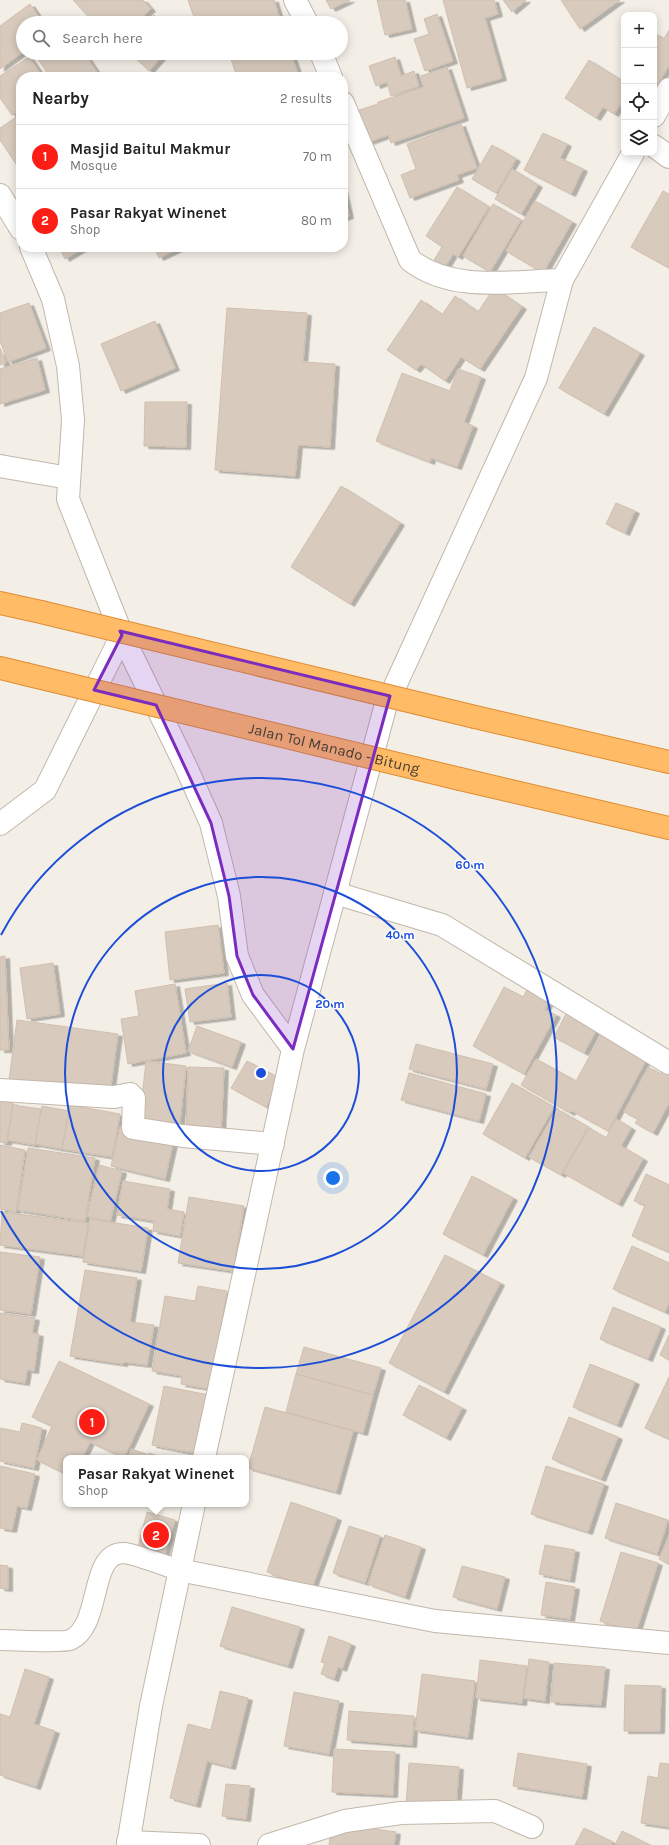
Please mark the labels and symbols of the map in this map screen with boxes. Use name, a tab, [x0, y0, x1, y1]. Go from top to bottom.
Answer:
street label: Jalan Tol Manado - Bitung	[247, 719, 422, 778]
text: 60 m	[455, 858, 485, 872]
text: 40 m	[385, 928, 415, 942]
text: 20 m	[315, 997, 345, 1011]
centre of rings	[254, 1066, 268, 1080]
your location	[323, 1168, 343, 1188]
pin: 1	[79, 1407, 105, 1437]
pin: 2	[143, 1520, 169, 1550]

